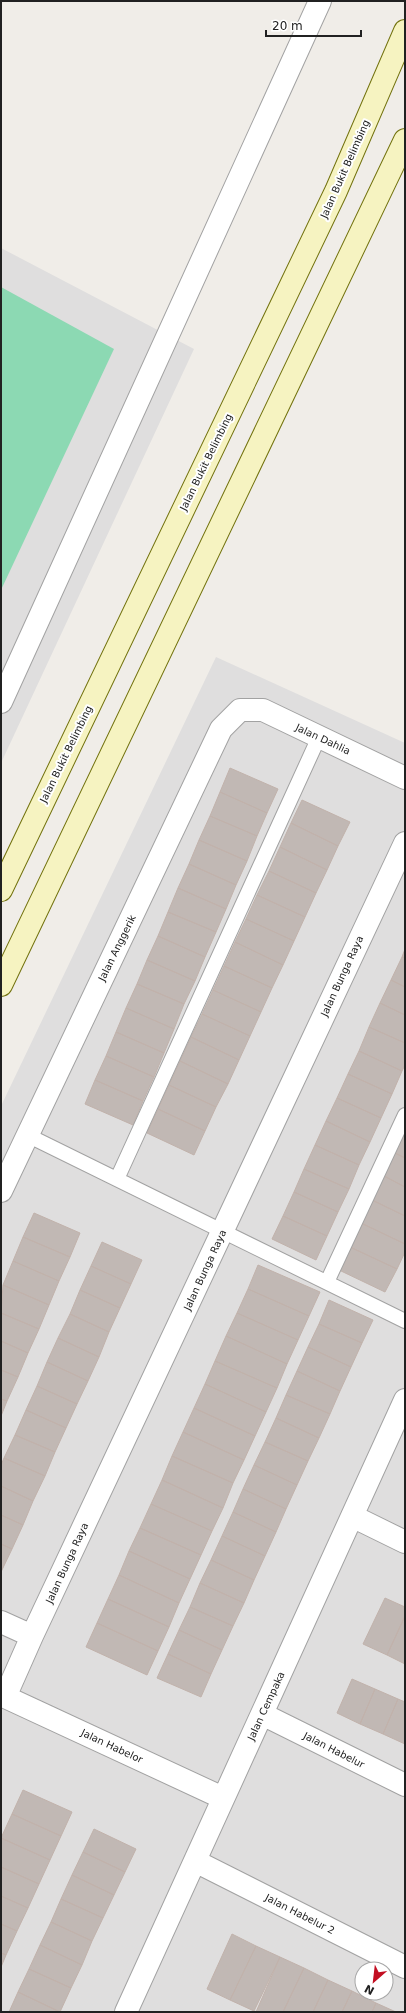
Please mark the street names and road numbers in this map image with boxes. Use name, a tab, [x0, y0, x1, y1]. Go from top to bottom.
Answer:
street label: Jalan Bukit Belimbing	[318, 118, 372, 221]
street label: Jalan Bukit Belimbing	[177, 412, 234, 513]
street label: Jalan Bukit Belimbing	[37, 704, 94, 805]
street label: Jalan Dahlia	[293, 721, 352, 757]
street label: Jalan Anggerik	[96, 913, 138, 984]
street label: Jalan Bunga Raya	[318, 934, 365, 1019]
street label: Jalan Bunga Raya	[181, 1228, 228, 1313]
street label: Jalan Bunga Raya	[43, 1521, 90, 1606]
street label: Jalan Cempaka	[245, 1670, 287, 1743]
street label: Jalan Habelor	[79, 1727, 145, 1765]
street label: Jalan Habelur	[301, 1729, 367, 1770]
street label: Jalan Habelur 2	[263, 1891, 337, 1936]

